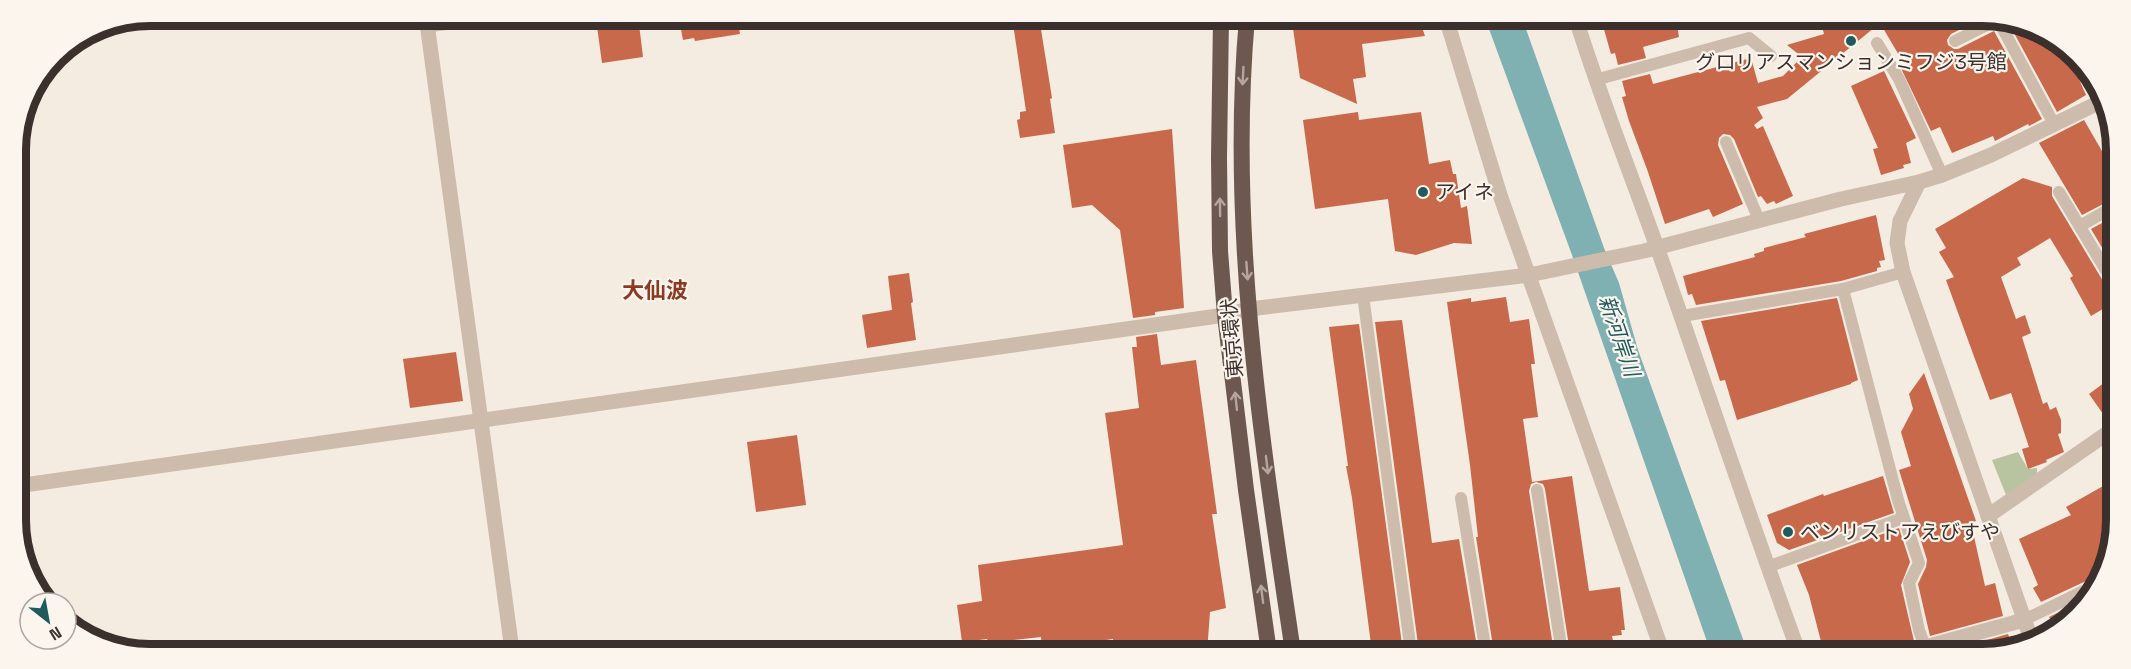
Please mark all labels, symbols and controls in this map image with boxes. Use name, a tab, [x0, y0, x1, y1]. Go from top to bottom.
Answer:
marker: グロリアスマンションミフジ3号館	[1844, 34, 1858, 48]
place label: グロリアスマンションミフジ3号館	[1695, 49, 2007, 75]
one-way arrow	[1237, 66, 1248, 86]
place label: アイネ	[1435, 179, 1494, 205]
marker: アイネ	[1416, 185, 1430, 199]
one-way arrow	[1214, 197, 1225, 217]
one-way arrow	[1242, 260, 1253, 280]
district label: 大仙波	[622, 276, 688, 304]
water label: 新河岸川	[1593, 292, 1647, 382]
street label: 東京環状	[1216, 297, 1248, 379]
one-way arrow	[1230, 391, 1241, 411]
one-way arrow	[1261, 454, 1272, 474]
place label: ベンリストアえびすや	[1800, 519, 2000, 545]
marker: ベンリストアえびすや	[1781, 525, 1795, 539]
one-way arrow	[1256, 585, 1267, 604]
north arrow	[18, 591, 78, 651]
text: N	[45, 622, 65, 645]

